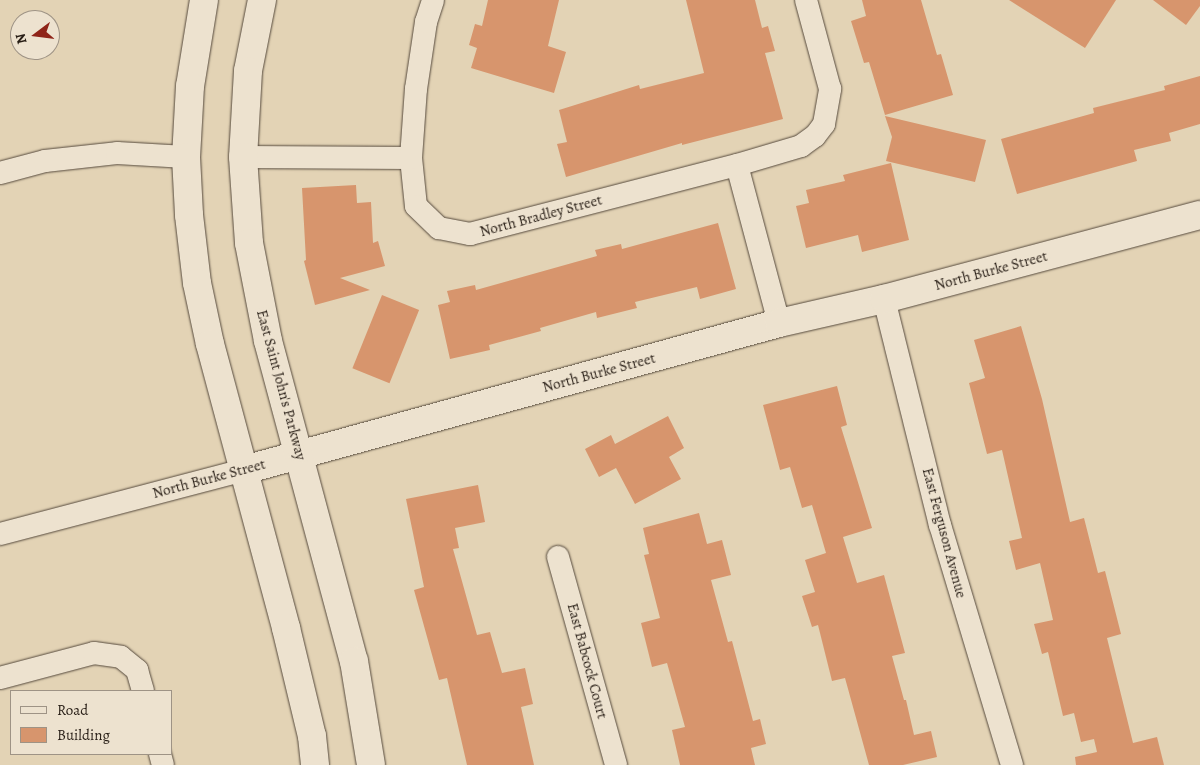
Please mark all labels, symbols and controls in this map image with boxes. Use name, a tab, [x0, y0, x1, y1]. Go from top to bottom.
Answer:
north arrow	[10, 10, 60, 60]
text: N	[10, 31, 31, 46]
street label: North Bradley Street	[478, 191, 604, 241]
street label: North Burke Street	[933, 247, 1049, 295]
street label: East Saint John's Parkway	[252, 308, 310, 462]
street label: North Burke Street	[541, 349, 657, 397]
street label: North Burke Street	[151, 455, 267, 503]
street label: East Ferguson Avenue	[918, 466, 970, 600]
street label: East Babcock Court	[563, 601, 611, 721]
legend	[10, 690, 172, 755]
text: Road	[57, 700, 88, 720]
text: Building	[57, 725, 110, 745]

